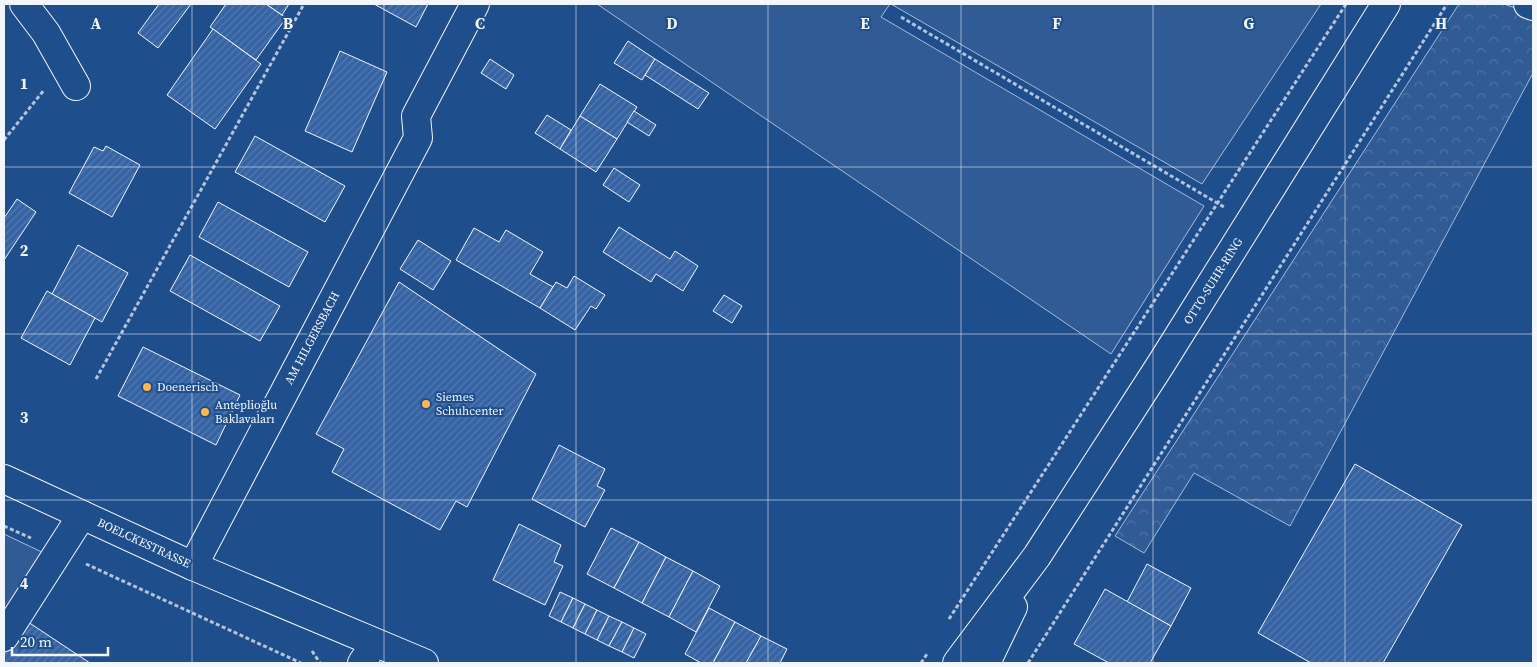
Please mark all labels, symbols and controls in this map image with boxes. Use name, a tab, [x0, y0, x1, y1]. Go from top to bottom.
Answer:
text: A	[91, 12, 102, 34]
text: B	[283, 12, 294, 34]
text: C	[475, 12, 485, 34]
text: D	[666, 12, 678, 34]
text: E	[860, 12, 870, 34]
text: F	[1052, 12, 1062, 34]
text: G	[1244, 12, 1255, 34]
text: H	[1435, 12, 1447, 34]
text: 1	[20, 72, 28, 94]
street label: OTTO-SUHR-RING	[1180, 235, 1246, 327]
text: 2	[20, 239, 29, 261]
street label: AM HILGERSBACH	[281, 289, 343, 387]
place label: Doenerisch	[157, 379, 218, 395]
marker: Doenerisch	[141, 381, 153, 393]
place label: Siemes Schuhcenter	[436, 389, 504, 419]
place label: Anteplioğlu Baklavaları	[215, 397, 277, 427]
marker: Siemes Schuhcenter	[420, 398, 432, 410]
text: 3	[20, 406, 29, 428]
marker: Anteplioğlu Baklavaları	[199, 406, 211, 418]
street label: BOELCKESTRASSE	[95, 514, 193, 572]
text: 4	[20, 572, 29, 594]
scale bar	[12, 624, 109, 656]
text: 20 m	[20, 631, 52, 652]

